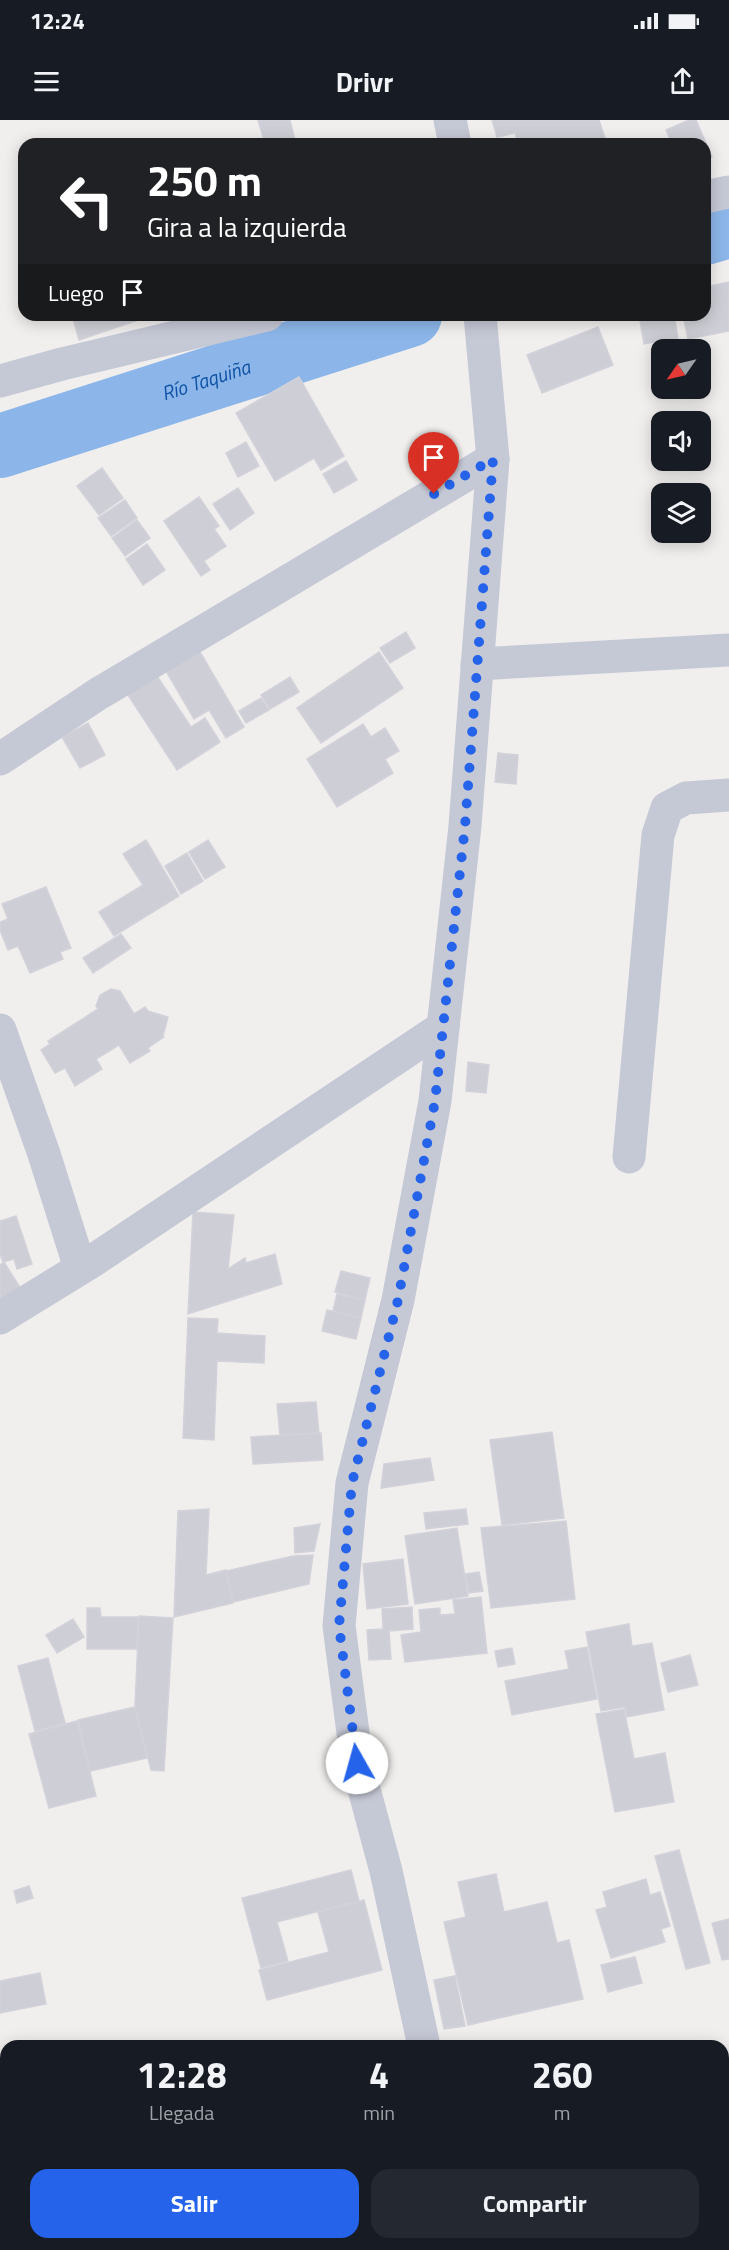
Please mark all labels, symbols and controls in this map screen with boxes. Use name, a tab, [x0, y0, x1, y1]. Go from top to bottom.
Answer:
text: 12:24	[30, 4, 85, 38]
text: Drivr	[336, 61, 393, 102]
icon: menu	[30, 65, 63, 98]
icon: share	[666, 65, 699, 98]
text: 250 m	[147, 148, 262, 212]
icon: left	[48, 162, 126, 240]
text: Gira a la izquierda	[147, 206, 347, 247]
text: Luego	[48, 276, 104, 310]
icon: arrive	[116, 276, 149, 309]
north arrow	[651, 339, 711, 399]
map controls	[651, 339, 711, 543]
water label: Río Taquiña	[157, 351, 255, 408]
button: sound	[651, 411, 711, 471]
pin	[408, 432, 459, 494]
icon: arrive	[417, 441, 450, 474]
button: layers	[651, 483, 711, 543]
position arrow	[325, 1731, 389, 1795]
text: 12:28	[137, 2047, 227, 2102]
text: 4	[369, 2047, 389, 2102]
text: 260	[532, 2047, 592, 2102]
text: Llegada	[149, 2097, 214, 2128]
text: min	[363, 2097, 395, 2128]
text: m	[554, 2097, 570, 2128]
button: Salir	[30, 2169, 359, 2238]
button: Compartir	[371, 2169, 699, 2238]

